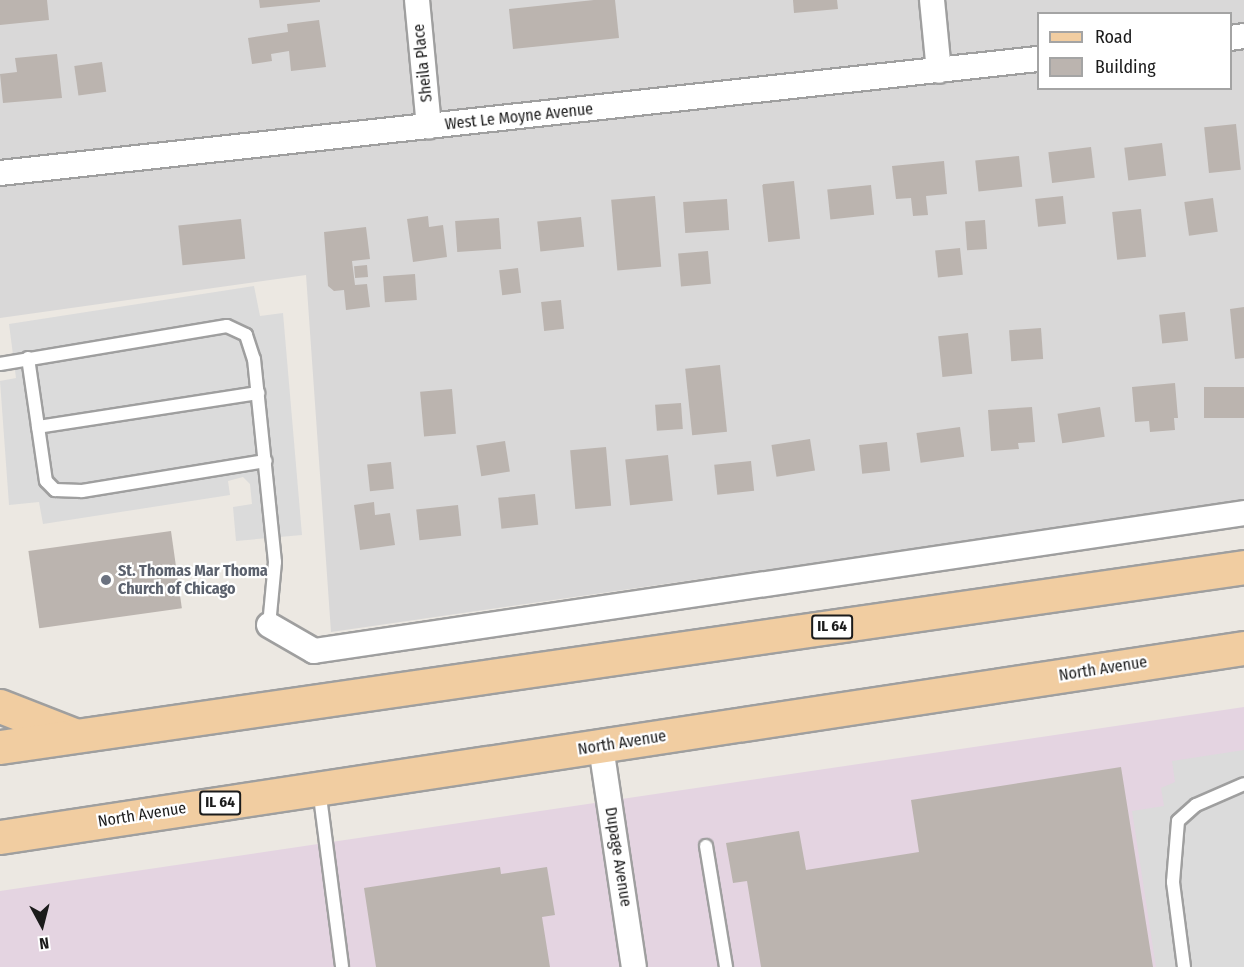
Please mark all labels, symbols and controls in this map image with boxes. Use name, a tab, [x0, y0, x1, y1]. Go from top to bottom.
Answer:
legend	[1037, 12, 1232, 90]
street label: Sheila Place	[409, 23, 437, 103]
text: Road	[1095, 26, 1132, 48]
text: Building	[1095, 56, 1156, 78]
street label: West Le Moyne Avenue	[444, 100, 594, 134]
place label: St. Thomas Mar Thoma Church of Chicago	[118, 561, 268, 599]
marker: St. Thomas Mar Thoma Church of Chicago	[99, 573, 113, 587]
road number: IL 64	[811, 615, 853, 639]
street label: North Avenue	[1057, 653, 1149, 685]
street label: North Avenue	[576, 727, 668, 759]
road number: IL 64	[199, 791, 241, 815]
street label: North Avenue	[96, 799, 188, 831]
street label: Dupage Avenue	[601, 806, 635, 908]
north arrow	[12, 895, 72, 955]
text: N	[38, 933, 50, 953]

